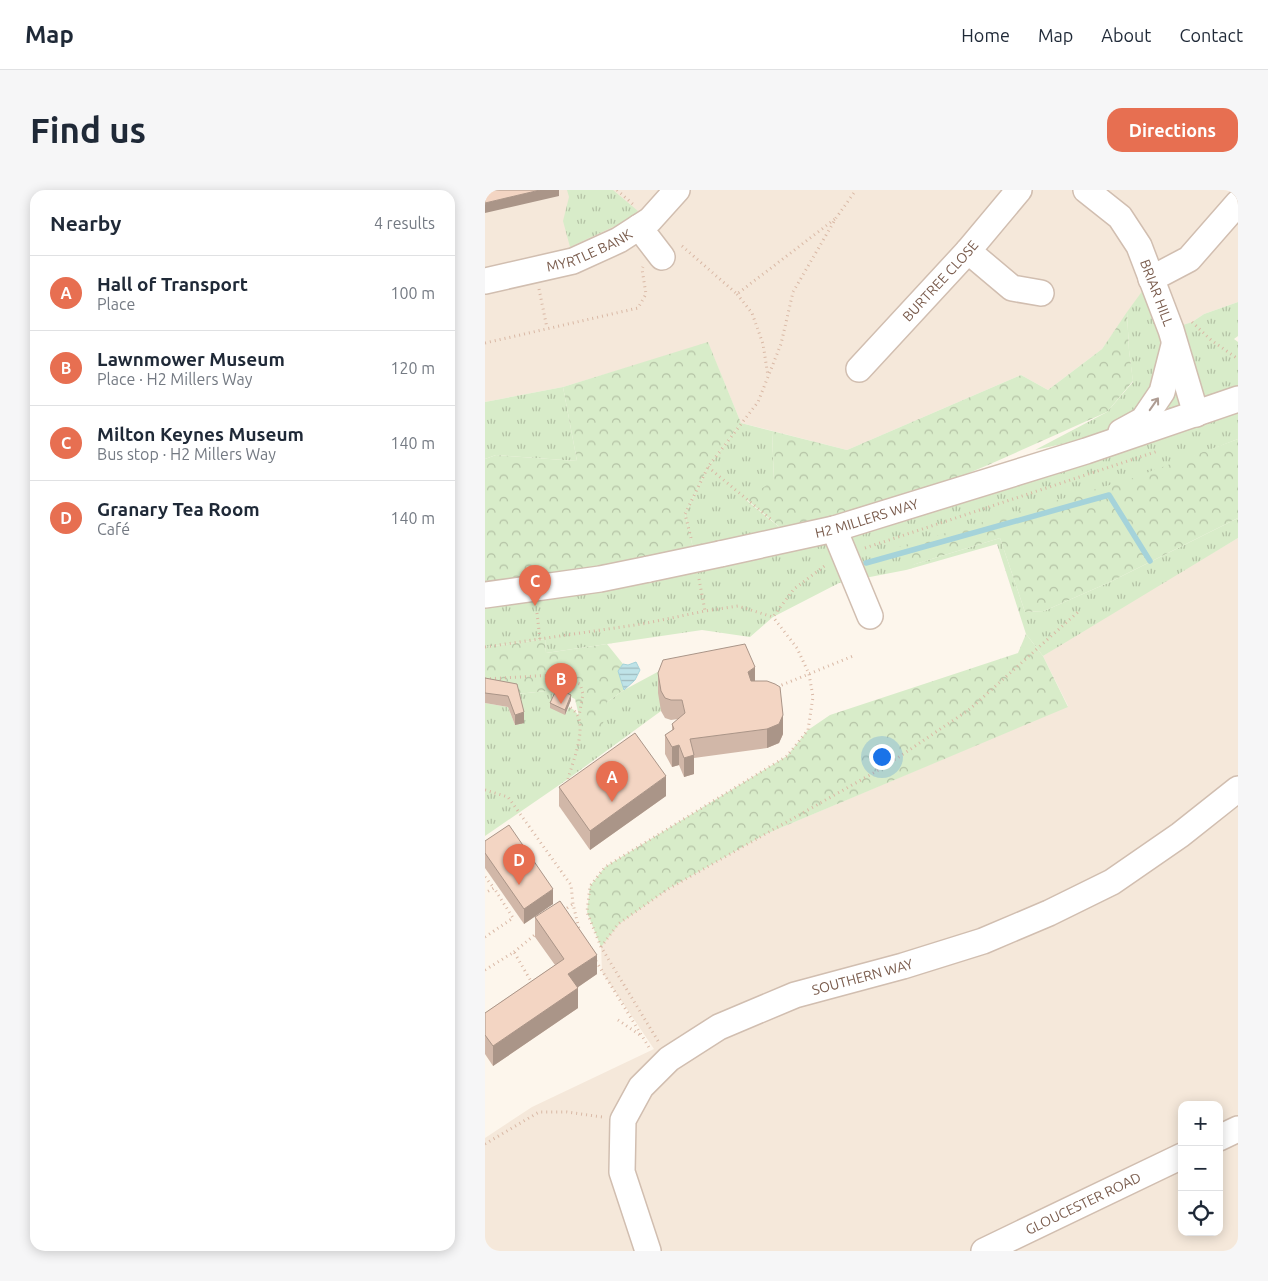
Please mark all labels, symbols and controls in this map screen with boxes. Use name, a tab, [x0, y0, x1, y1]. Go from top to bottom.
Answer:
text: Map	[25, 21, 74, 48]
text: Home	[961, 25, 1010, 45]
text: Map	[1038, 25, 1073, 45]
text: About	[1101, 25, 1151, 45]
text: Contact	[1179, 25, 1243, 45]
button: Directions	[1107, 108, 1238, 152]
text: Find us	[30, 110, 146, 150]
text: Nearby	[50, 211, 121, 235]
text: 4 results	[374, 214, 435, 232]
street label: MYRTLE BANK	[545, 225, 635, 275]
street label: BURTREE CLOSE	[899, 237, 982, 324]
street label: BRIAR HILL	[1137, 257, 1177, 328]
text: Hall of Transport	[97, 273, 248, 295]
text: A	[60, 284, 72, 302]
text: 100 m	[390, 284, 435, 302]
text: Place	[97, 295, 135, 313]
text: Lawnmower Museum	[97, 348, 285, 370]
text: B	[61, 359, 71, 377]
text: 120 m	[390, 359, 435, 377]
text: Place · H2 Millers Way	[97, 370, 252, 388]
one-way arrow	[1149, 397, 1159, 411]
text: Milton Keynes Museum	[97, 423, 304, 445]
text: C	[61, 434, 71, 452]
text: 140 m	[390, 434, 435, 452]
text: Bus stop · H2 Millers Way	[97, 445, 276, 463]
street label: H2 MILLERS WAY	[813, 495, 920, 541]
text: Granary Tea Room	[97, 498, 260, 520]
text: D	[60, 509, 72, 527]
text: 140 m	[390, 509, 435, 527]
text: Café	[97, 520, 130, 538]
pin: C	[519, 565, 551, 606]
pin: B	[545, 663, 577, 704]
your location	[869, 744, 895, 770]
pin: A	[596, 761, 628, 802]
pin: D	[503, 844, 535, 885]
street label: SOUTHERN WAY	[810, 955, 915, 998]
map controls	[1178, 1101, 1223, 1236]
button: +	[1178, 1101, 1223, 1146]
button: −	[1178, 1146, 1223, 1191]
street label: GLOUCESTER ROAD	[1023, 1169, 1144, 1238]
button: locate	[1178, 1191, 1223, 1236]

